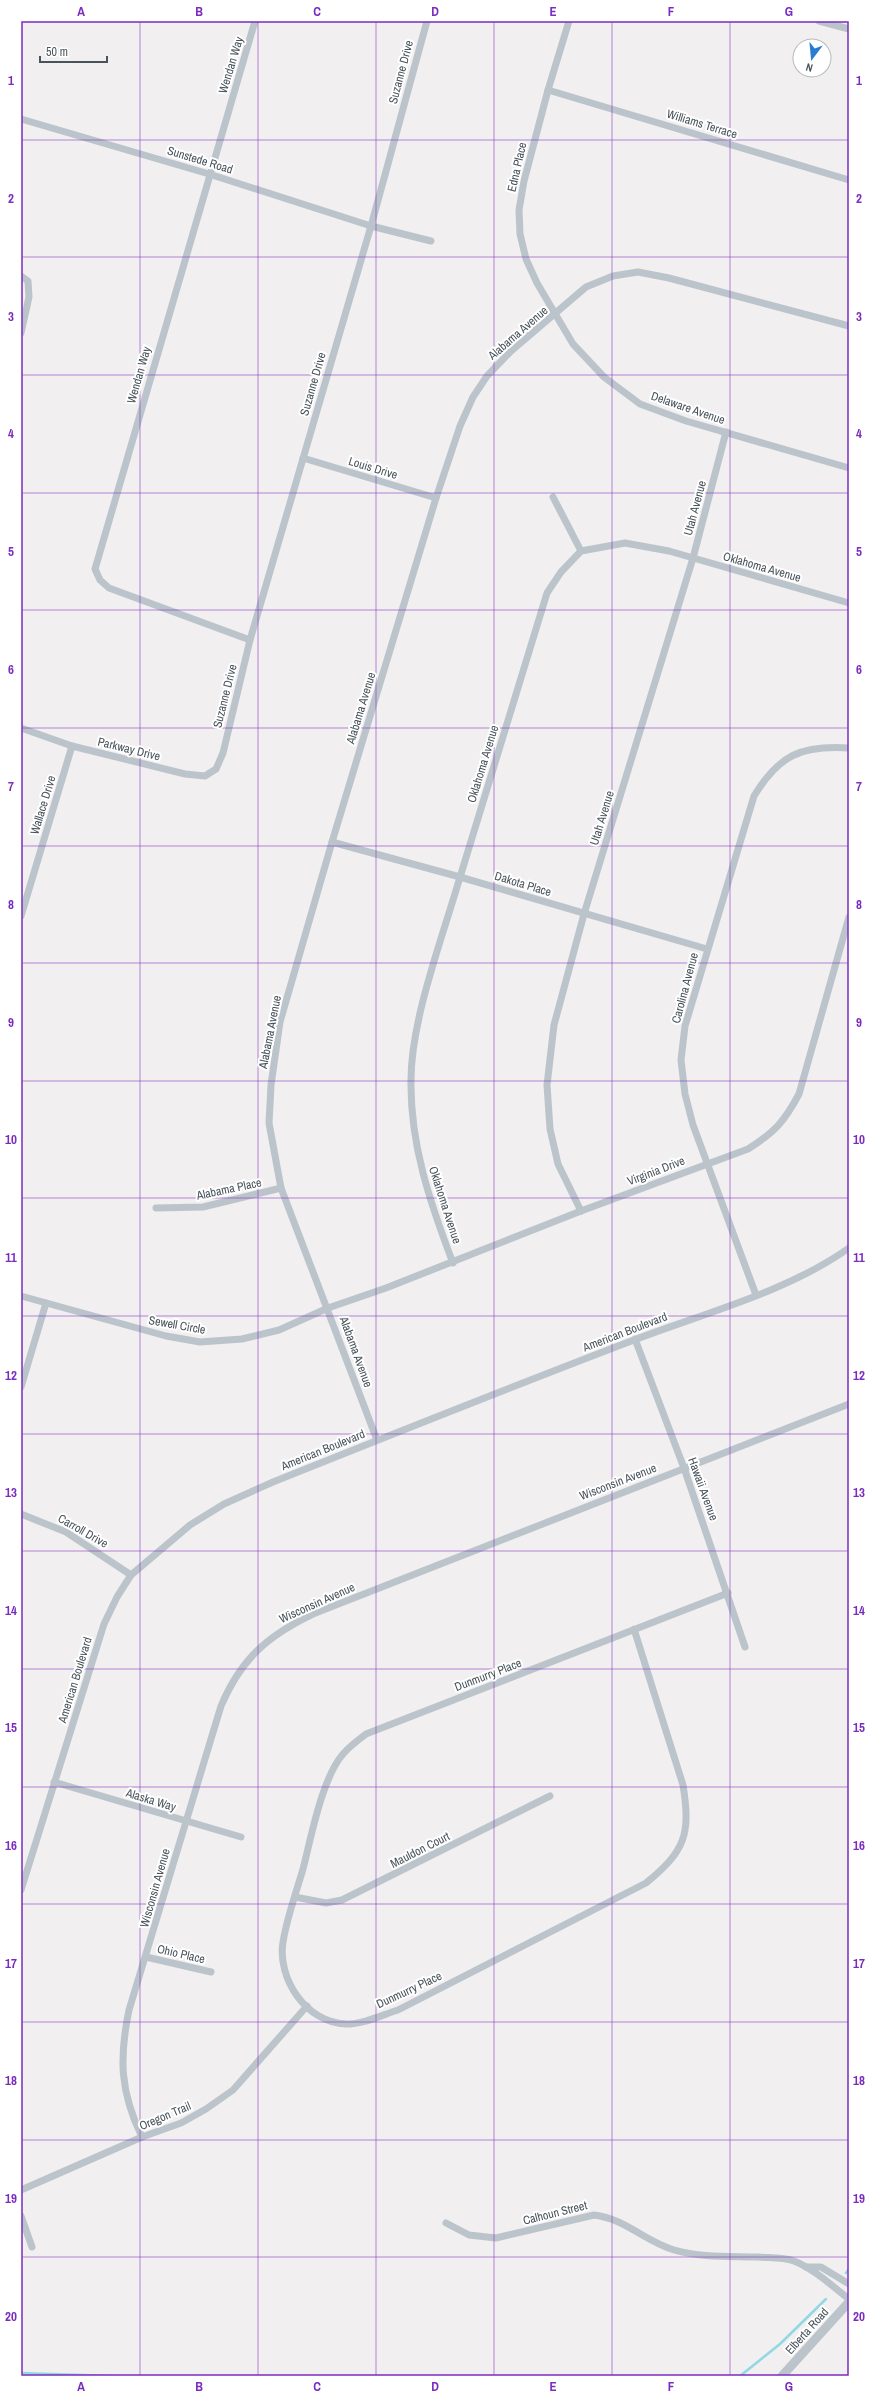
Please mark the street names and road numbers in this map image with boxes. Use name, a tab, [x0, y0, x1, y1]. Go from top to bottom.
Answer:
street label: Wendan Way	[215, 35, 247, 95]
street label: Suzanne Drive	[385, 38, 417, 106]
street label: Williams Terrace	[665, 106, 739, 142]
street label: Edna Place	[504, 141, 530, 193]
street label: Sunstede Road	[165, 142, 235, 178]
street label: Alabama Avenue	[484, 303, 551, 364]
street label: Wendan Way	[123, 345, 155, 405]
street label: Suzanne Drive	[296, 351, 330, 417]
street label: Delaware Avenue	[649, 388, 727, 428]
street label: Louis Drive	[347, 453, 399, 483]
street label: Utah Avenue	[680, 479, 710, 537]
street label: Oklahoma Avenue	[721, 548, 803, 586]
street label: Suzanne Drive	[209, 662, 241, 730]
street label: Alabama Avenue	[342, 670, 380, 747]
street label: Oklahoma Avenue	[464, 723, 502, 805]
street label: Parkway Drive	[96, 733, 162, 765]
street label: Wallace Drive	[26, 774, 60, 836]
street label: Utah Avenue	[586, 789, 618, 847]
street label: Dakota Place	[493, 868, 553, 900]
street label: Carolina Avenue	[668, 951, 702, 1025]
street label: Alabama Avenue	[255, 994, 285, 1071]
street label: Virginia Drive	[625, 1153, 687, 1189]
street label: Oklahoma Avenue	[425, 1164, 465, 1246]
street label: Alabama Place	[194, 1174, 263, 1204]
street label: American Boulevard	[580, 1309, 669, 1356]
street label: Sewell Circle	[147, 1312, 207, 1338]
street label: Alabama Avenue	[335, 1313, 376, 1390]
street label: American Boulevard	[278, 1426, 367, 1474]
street label: Hawaii Avenue	[684, 1455, 722, 1523]
street label: Wisconsin Avenue	[577, 1460, 659, 1504]
street label: Carroll Drive	[55, 1510, 111, 1552]
street label: Wisconsin Avenue	[277, 1579, 357, 1627]
street label: American Boulevard	[54, 1635, 96, 1726]
street label: Dunmurry Place	[452, 1655, 524, 1695]
street label: Alaska Way	[123, 1785, 178, 1815]
street label: Mauldon Court	[388, 1828, 453, 1872]
street label: Wisconsin Avenue	[136, 1847, 174, 1929]
street label: Ohio Place	[155, 1941, 207, 1967]
street label: Dunmurry Place	[374, 1968, 444, 2012]
street label: Oregon Trail	[137, 2098, 193, 2134]
street label: Calhoun Street	[521, 2197, 589, 2229]
street label: Elberta Road	[782, 2304, 832, 2358]

